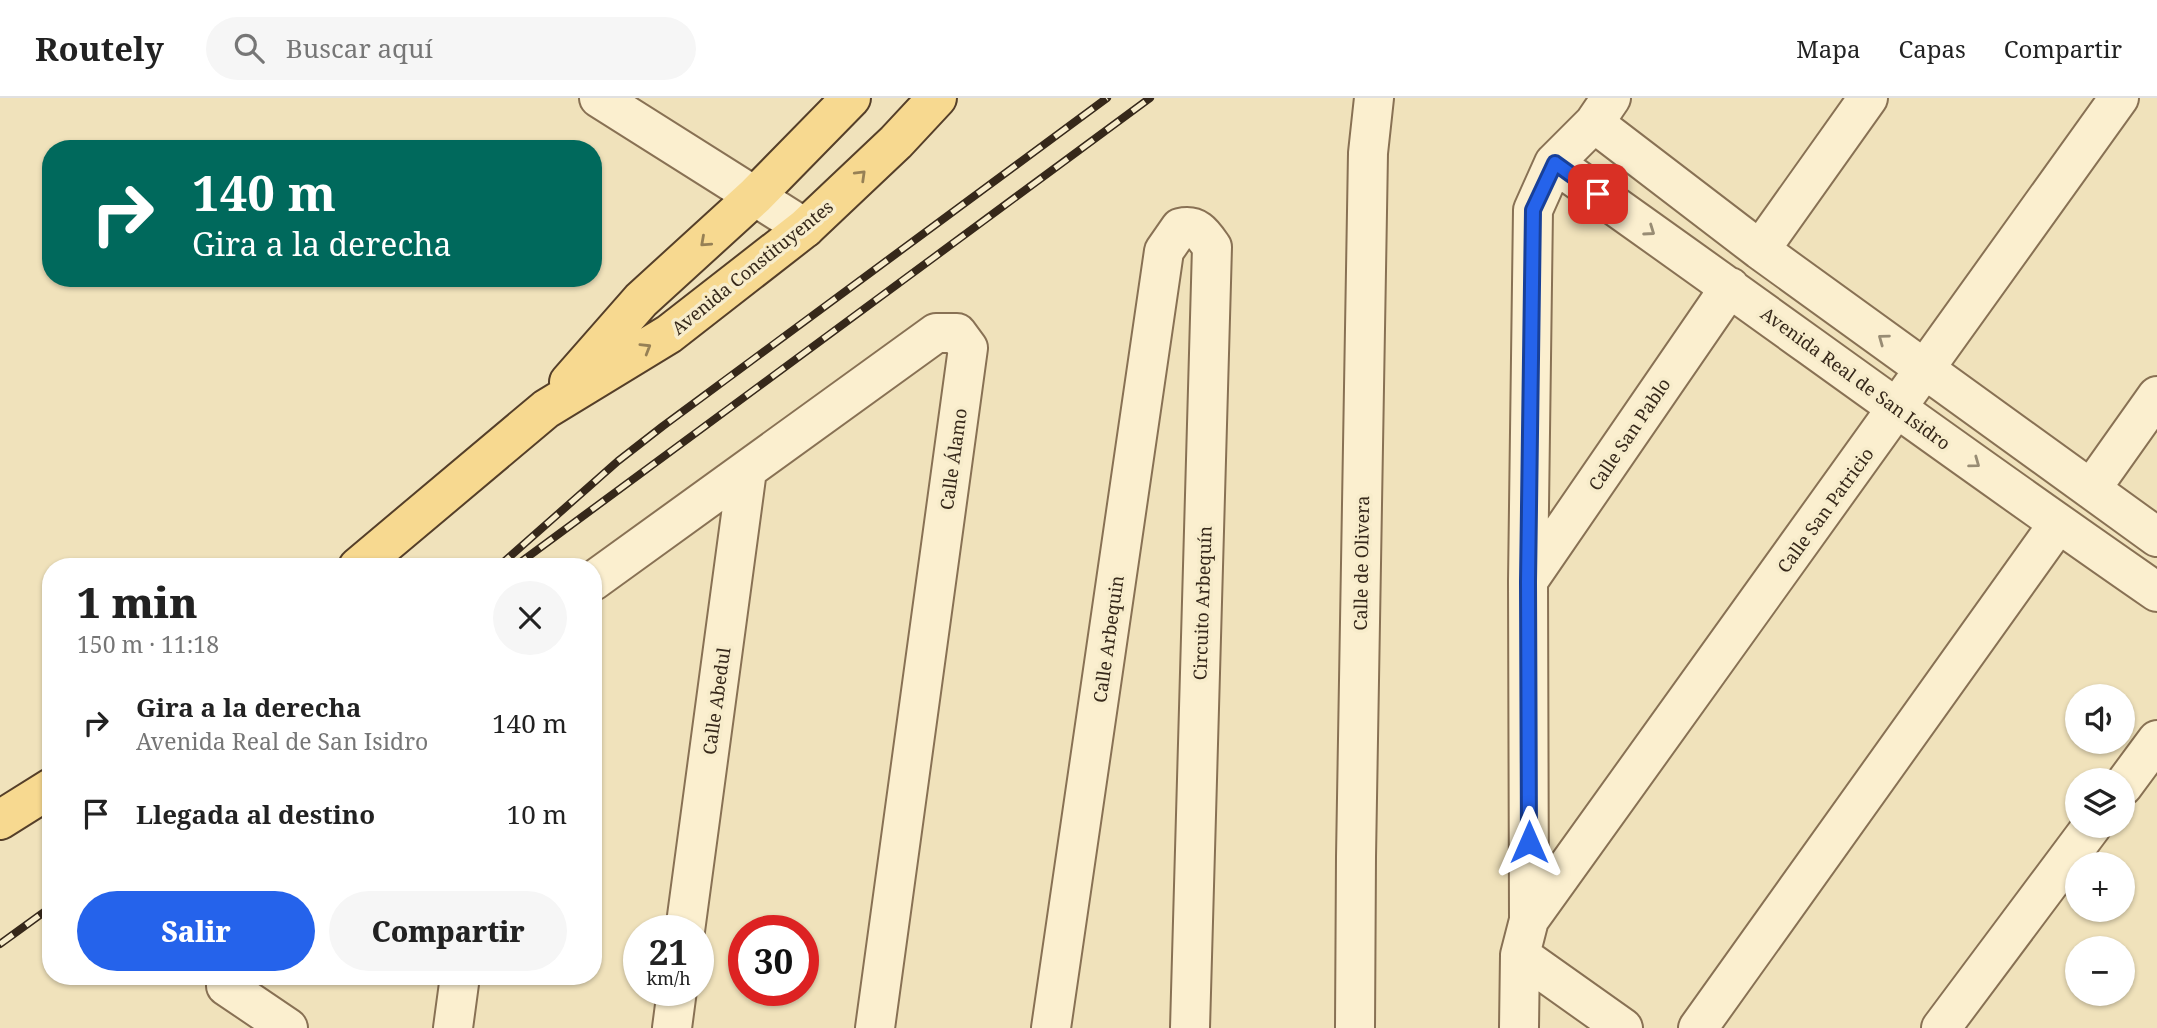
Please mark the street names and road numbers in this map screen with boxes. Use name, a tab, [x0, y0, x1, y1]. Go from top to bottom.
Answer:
street label: Avenida Constituyentes	[666, 194, 838, 340]
street label: Avenida Real de San Isidro	[1756, 301, 1956, 455]
street label: Calle San Pablo	[1582, 373, 1676, 495]
street label: Calle Álamo	[934, 407, 972, 511]
street label: Calle San Patricio	[1771, 442, 1879, 578]
street label: Calle de Olivera	[1348, 495, 1374, 631]
street label: Circuito Arbequín	[1187, 525, 1217, 681]
street label: Calle Arbequin	[1087, 573, 1129, 704]
street label: Calle Abedul	[697, 645, 735, 756]

